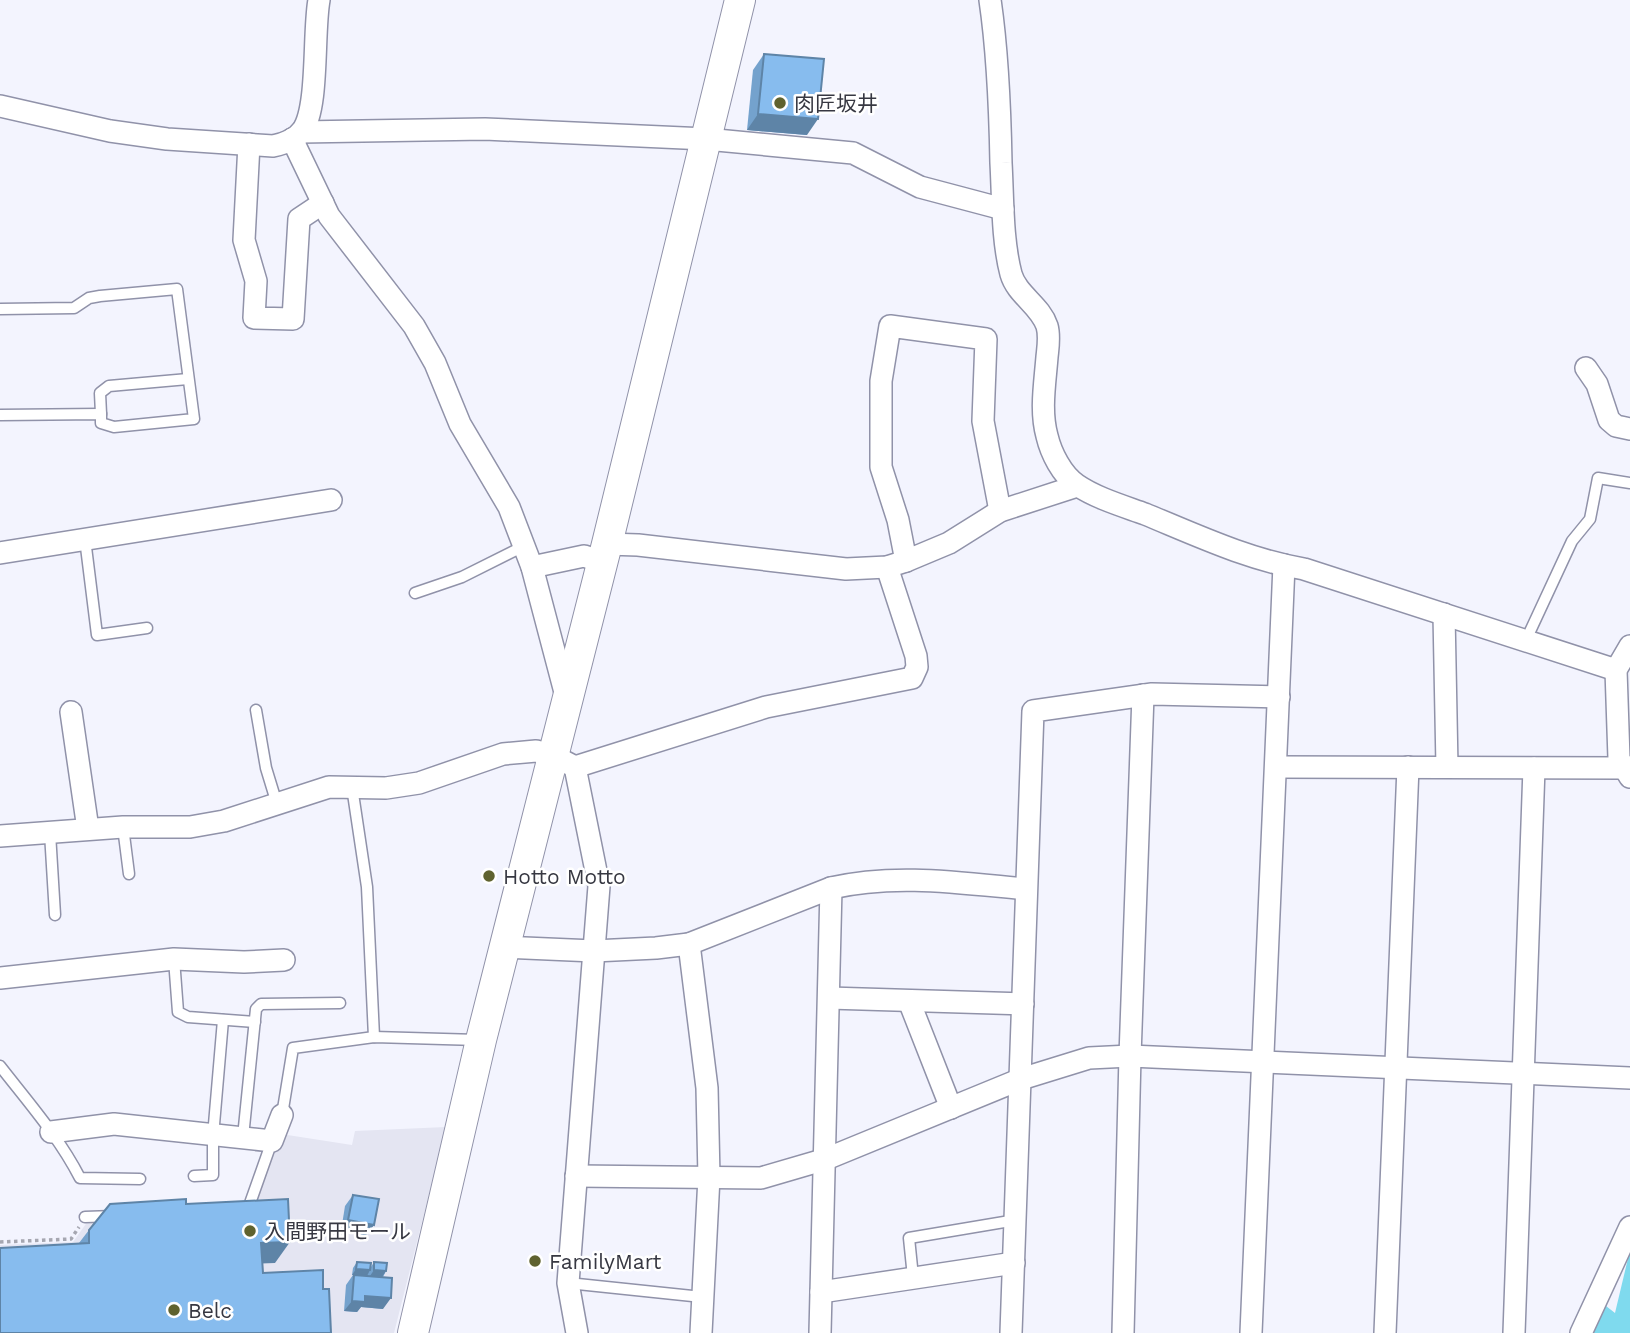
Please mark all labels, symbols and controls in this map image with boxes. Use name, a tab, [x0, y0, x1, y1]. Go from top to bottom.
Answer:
place label: 肉匠坂井	[794, 91, 878, 116]
marker: 肉匠坂井	[772, 95, 788, 111]
place label: Hotto Motto	[503, 864, 626, 889]
marker: Hotto Motto	[481, 868, 497, 884]
place label: 入間野田モール	[264, 1219, 411, 1244]
marker: 入間野田モール	[242, 1223, 258, 1239]
place label: FamilyMart	[549, 1249, 662, 1274]
marker: FamilyMart	[527, 1253, 543, 1269]
place label: Belc	[188, 1298, 232, 1323]
marker: Belc	[166, 1302, 182, 1318]

